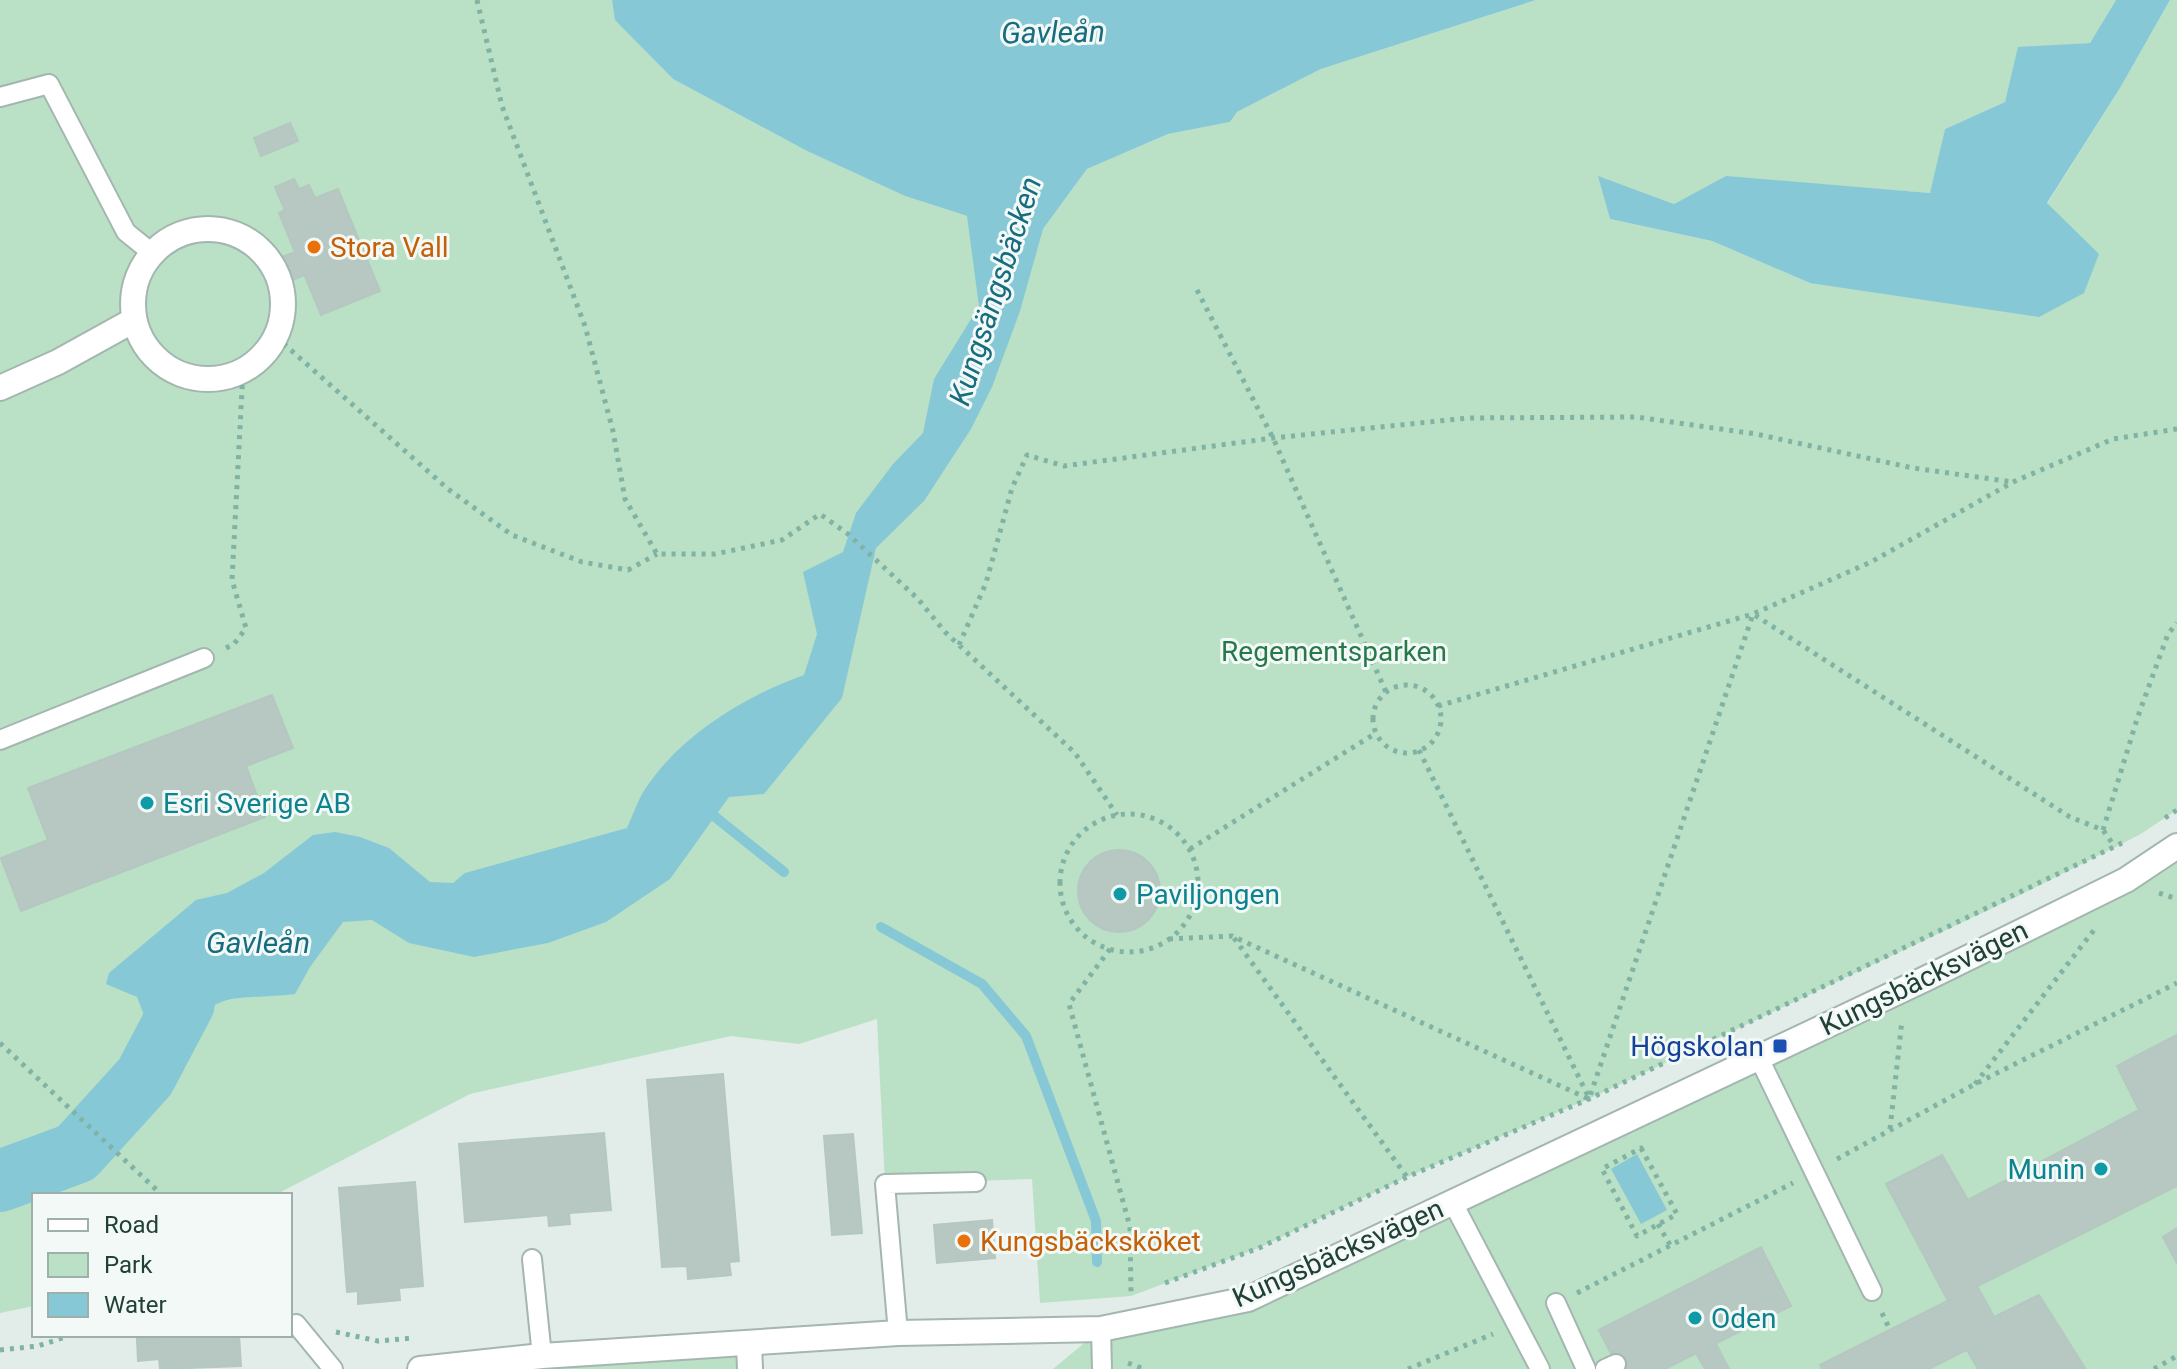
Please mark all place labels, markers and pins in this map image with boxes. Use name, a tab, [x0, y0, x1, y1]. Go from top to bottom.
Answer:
place label: Stora Vall	[330, 231, 449, 264]
marker: Stora Vall	[305, 238, 323, 256]
place label: Esri Sverige AB	[163, 787, 351, 820]
marker: Esri Sverige AB	[138, 794, 156, 812]
place label: Paviljongen	[1136, 878, 1280, 911]
marker: Paviljongen	[1111, 885, 1129, 903]
place label: Högskolan	[1630, 1030, 1764, 1063]
marker: Högskolan	[1771, 1037, 1789, 1055]
place label: Munin	[2007, 1153, 2085, 1186]
marker: Munin	[2092, 1160, 2110, 1178]
place label: Kungsbäcksköket	[980, 1225, 1201, 1258]
marker: Kungsbäcksköket	[955, 1232, 973, 1250]
place label: Oden	[1711, 1302, 1776, 1335]
marker: Oden	[1686, 1309, 1704, 1327]

